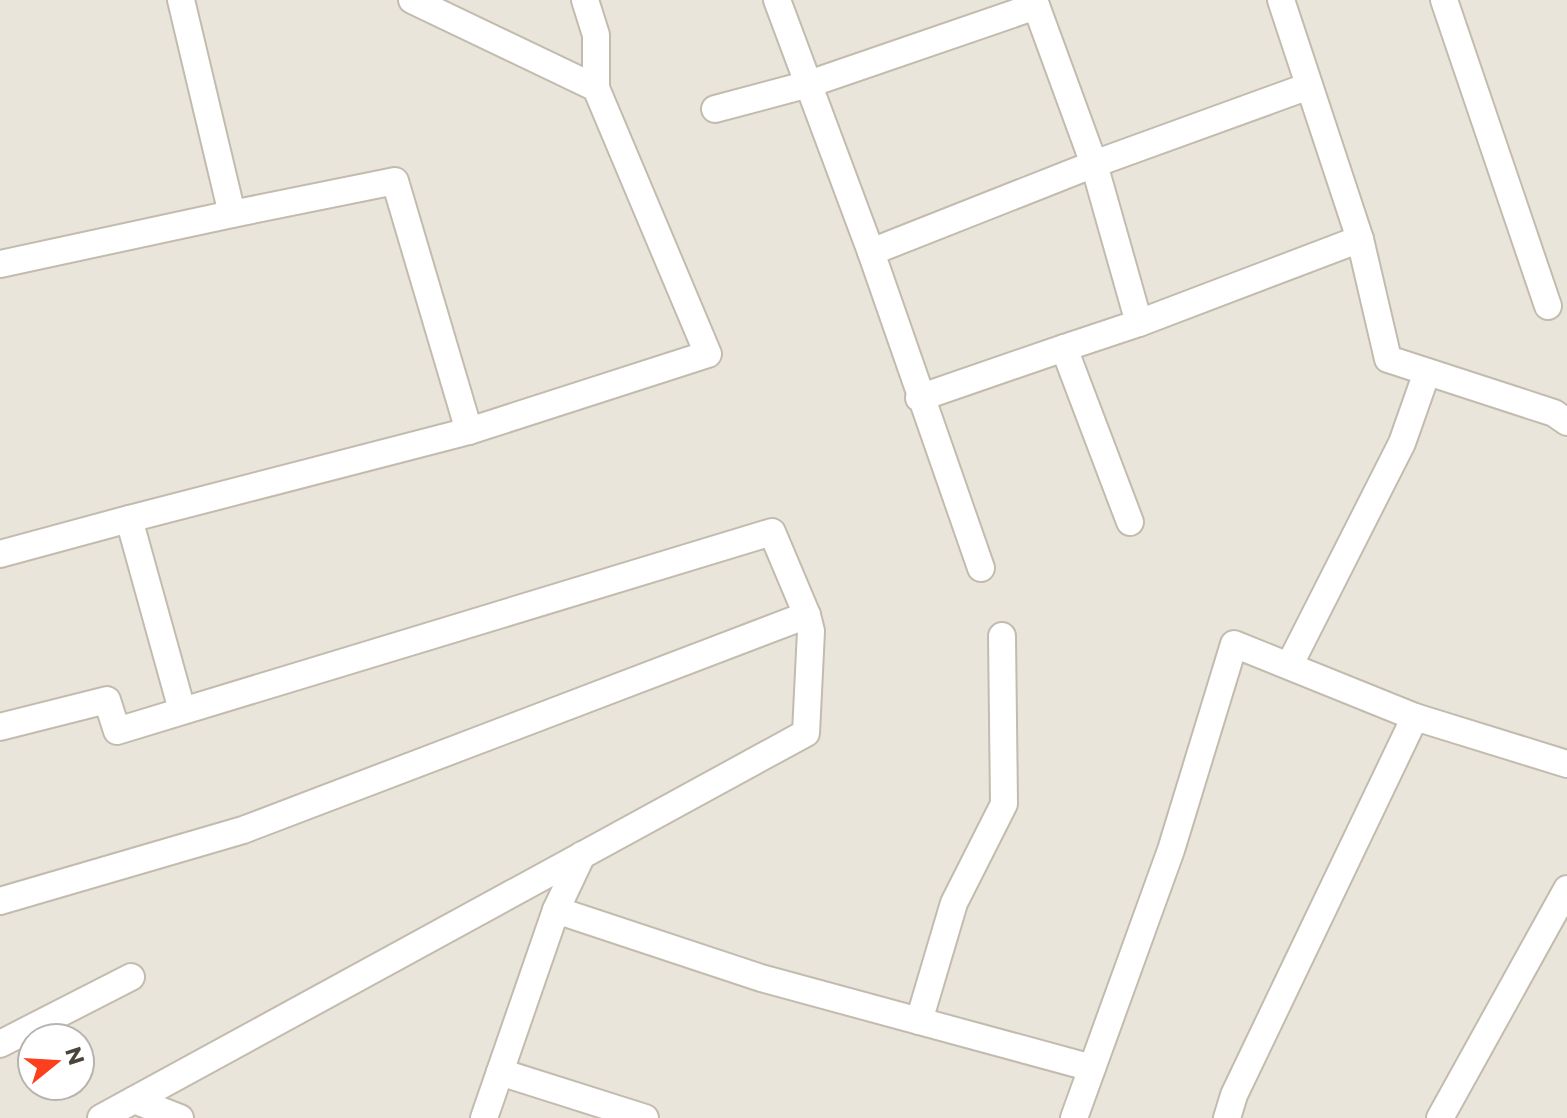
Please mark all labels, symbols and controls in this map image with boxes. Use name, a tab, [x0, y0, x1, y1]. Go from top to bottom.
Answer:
north arrow	[16, 1022, 96, 1102]
text: N	[59, 1043, 90, 1069]

